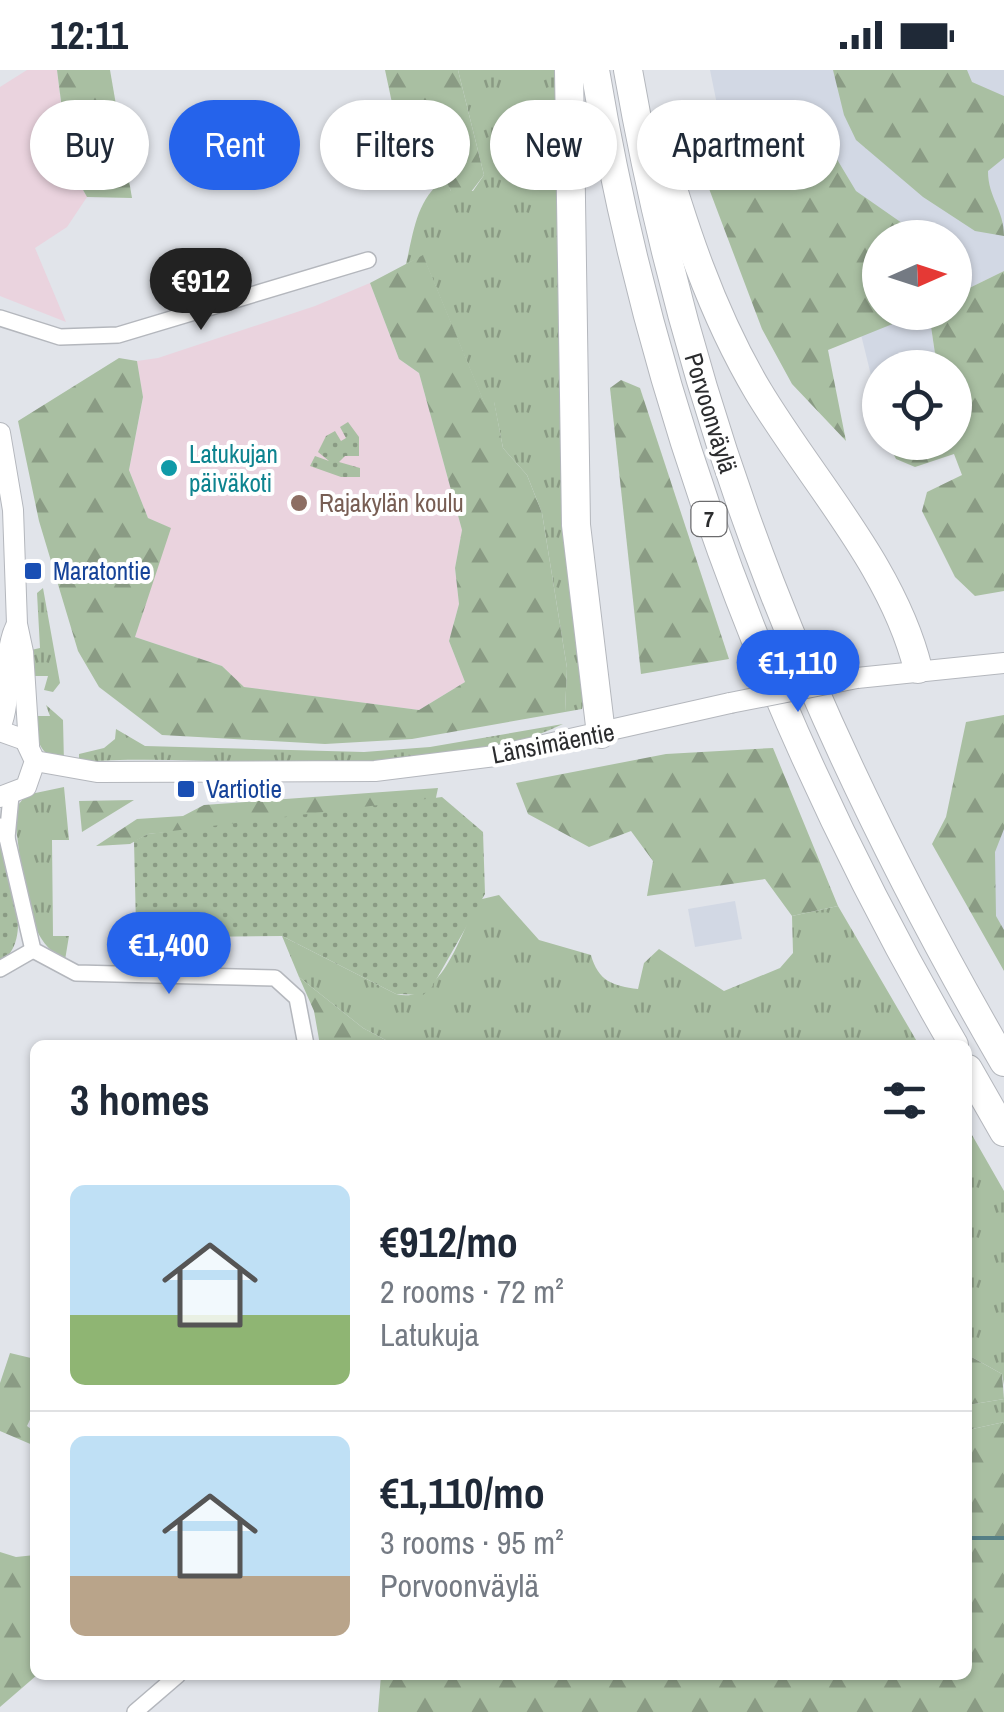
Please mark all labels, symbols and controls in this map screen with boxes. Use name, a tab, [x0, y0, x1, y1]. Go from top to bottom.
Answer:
text: 12:11	[50, 10, 128, 61]
chip: Buy	[30, 100, 149, 190]
chip: Rent	[169, 100, 300, 190]
chip: Filters	[320, 100, 470, 190]
chip: New	[490, 100, 617, 190]
chip: Apartment	[637, 100, 840, 190]
north arrow	[862, 220, 972, 330]
map controls	[862, 220, 972, 460]
pin: €912	[142, 248, 260, 333]
text: €912	[172, 259, 230, 302]
street label: Porvoonväylä	[677, 349, 746, 478]
button: locate	[862, 350, 972, 460]
place label: Latukujan päiväkoti	[189, 437, 278, 500]
marker: Latukujan päiväkoti	[158, 457, 180, 479]
place label: Rajakylän koulu	[319, 486, 464, 520]
marker: Rajakylän koulu	[288, 492, 310, 514]
road number: 7	[692, 502, 726, 536]
place label: Maratontie	[53, 554, 151, 588]
marker: Maratontie	[22, 560, 44, 582]
pin: €1,110	[717, 630, 879, 715]
text: €1,110	[759, 641, 837, 684]
street label: Länsimäentie	[489, 714, 617, 772]
place label: Vartiotie	[206, 772, 282, 806]
marker: Vartiotie	[175, 778, 197, 800]
pin: €1,400	[88, 912, 250, 997]
text: €1,400	[129, 923, 209, 966]
text: 3 homes	[70, 1072, 210, 1128]
icon: filters	[877, 1073, 932, 1128]
text: €912/mo	[380, 1214, 518, 1270]
icon: home	[150, 1225, 270, 1345]
text: 2 rooms · 72 m²	[380, 1270, 564, 1313]
text: Latukuja	[380, 1313, 479, 1356]
text: €1,110/mo	[380, 1465, 545, 1521]
icon: home	[150, 1476, 270, 1596]
text: 3 rooms · 95 m²	[380, 1521, 564, 1564]
text: Porvoonväylä	[380, 1564, 539, 1607]

